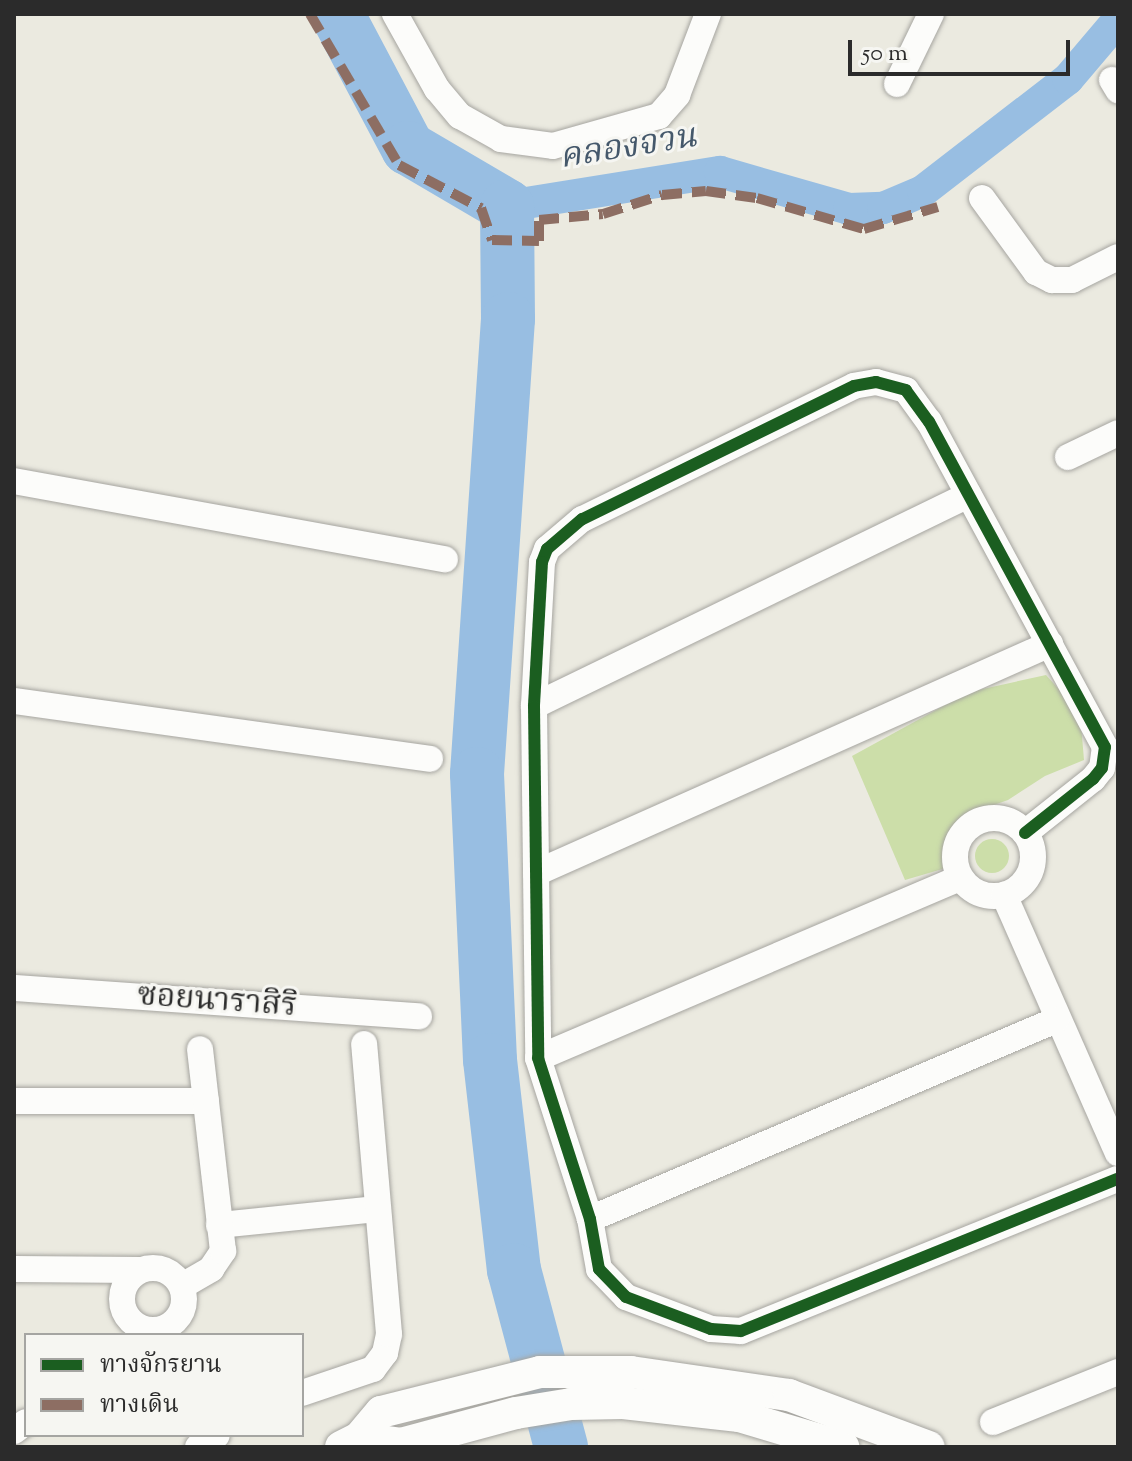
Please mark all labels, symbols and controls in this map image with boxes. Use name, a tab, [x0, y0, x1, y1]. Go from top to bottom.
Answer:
scale bar	[852, 24, 1074, 74]
text: 50 m	[862, 37, 908, 71]
water label: คลองจวน	[557, 117, 699, 179]
street label: ซอยนาราสิริ	[136, 977, 298, 1027]
legend	[24, 1333, 304, 1437]
text: ทางจักรยาน	[100, 1349, 222, 1383]
text: ทางเดิน	[100, 1389, 179, 1423]

